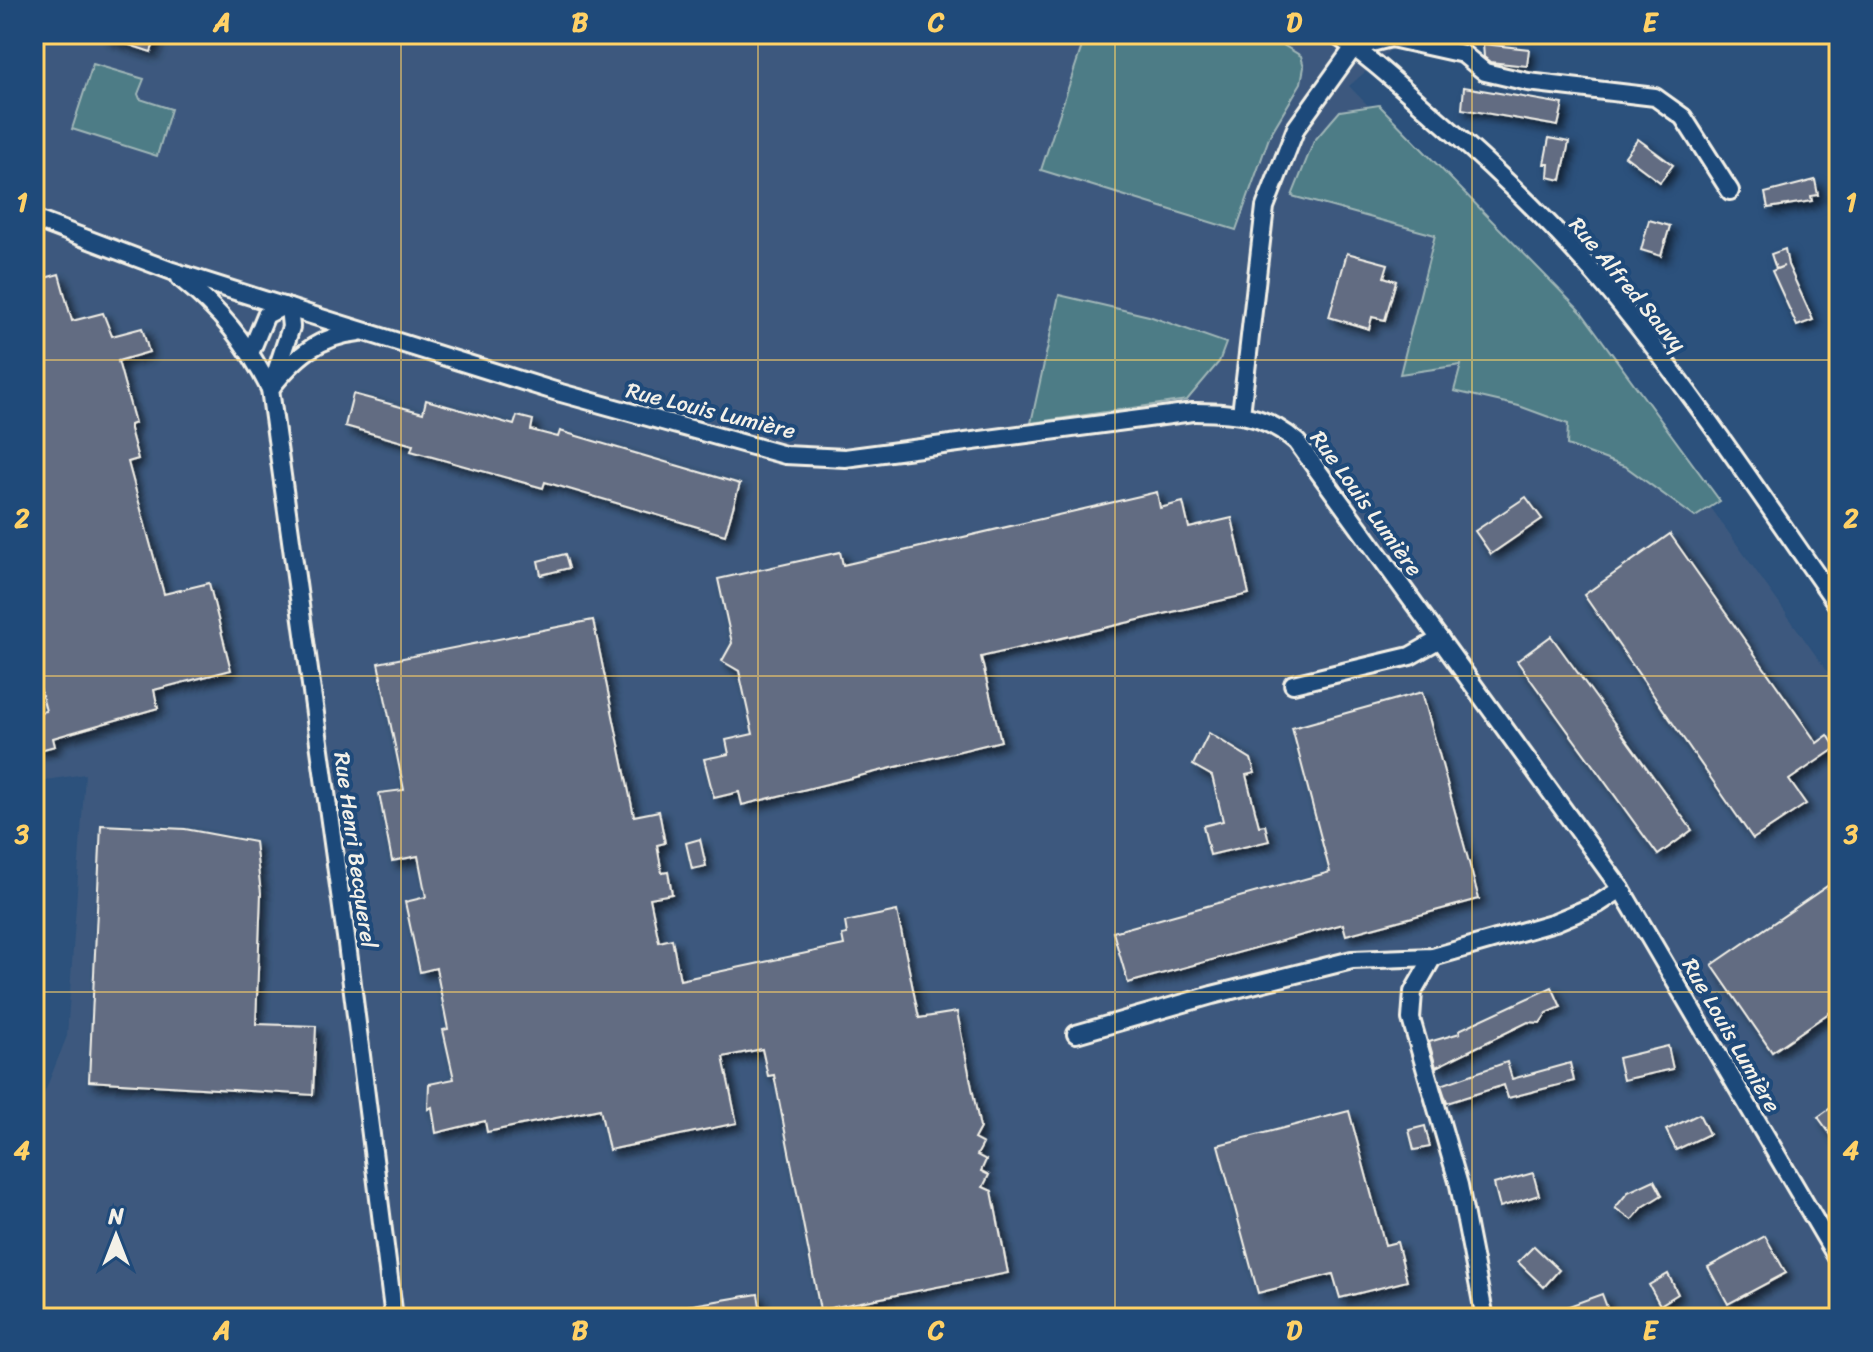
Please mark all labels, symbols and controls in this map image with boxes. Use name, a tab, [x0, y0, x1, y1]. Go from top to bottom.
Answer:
text: A	[212, 0, 231, 45]
text: B	[572, 0, 589, 45]
text: C	[927, 0, 945, 45]
text: D	[1286, 0, 1302, 45]
text: E	[1643, 0, 1660, 45]
text: 1	[16, 179, 28, 225]
text: 1	[1845, 179, 1857, 225]
street label: Rue Alfred Sauvy	[1559, 208, 1697, 362]
street label: Rue Louis Lumière	[622, 371, 800, 450]
street label: Rue Louis Lumière	[1300, 422, 1433, 585]
text: 2	[13, 495, 30, 541]
text: 2	[1842, 495, 1859, 541]
street label: Rue Henri Becquerel	[322, 749, 389, 951]
text: 3	[14, 811, 30, 857]
text: 3	[1843, 811, 1859, 857]
street label: Rue Louis Lumière	[1671, 950, 1792, 1120]
text: 4	[14, 1127, 30, 1173]
text: 4	[1843, 1127, 1859, 1173]
north arrow	[76, 1196, 156, 1276]
text: N	[107, 1197, 124, 1236]
text: A	[212, 1307, 231, 1352]
text: B	[572, 1307, 589, 1352]
text: C	[927, 1307, 945, 1352]
text: D	[1286, 1307, 1302, 1352]
text: E	[1643, 1307, 1660, 1352]

